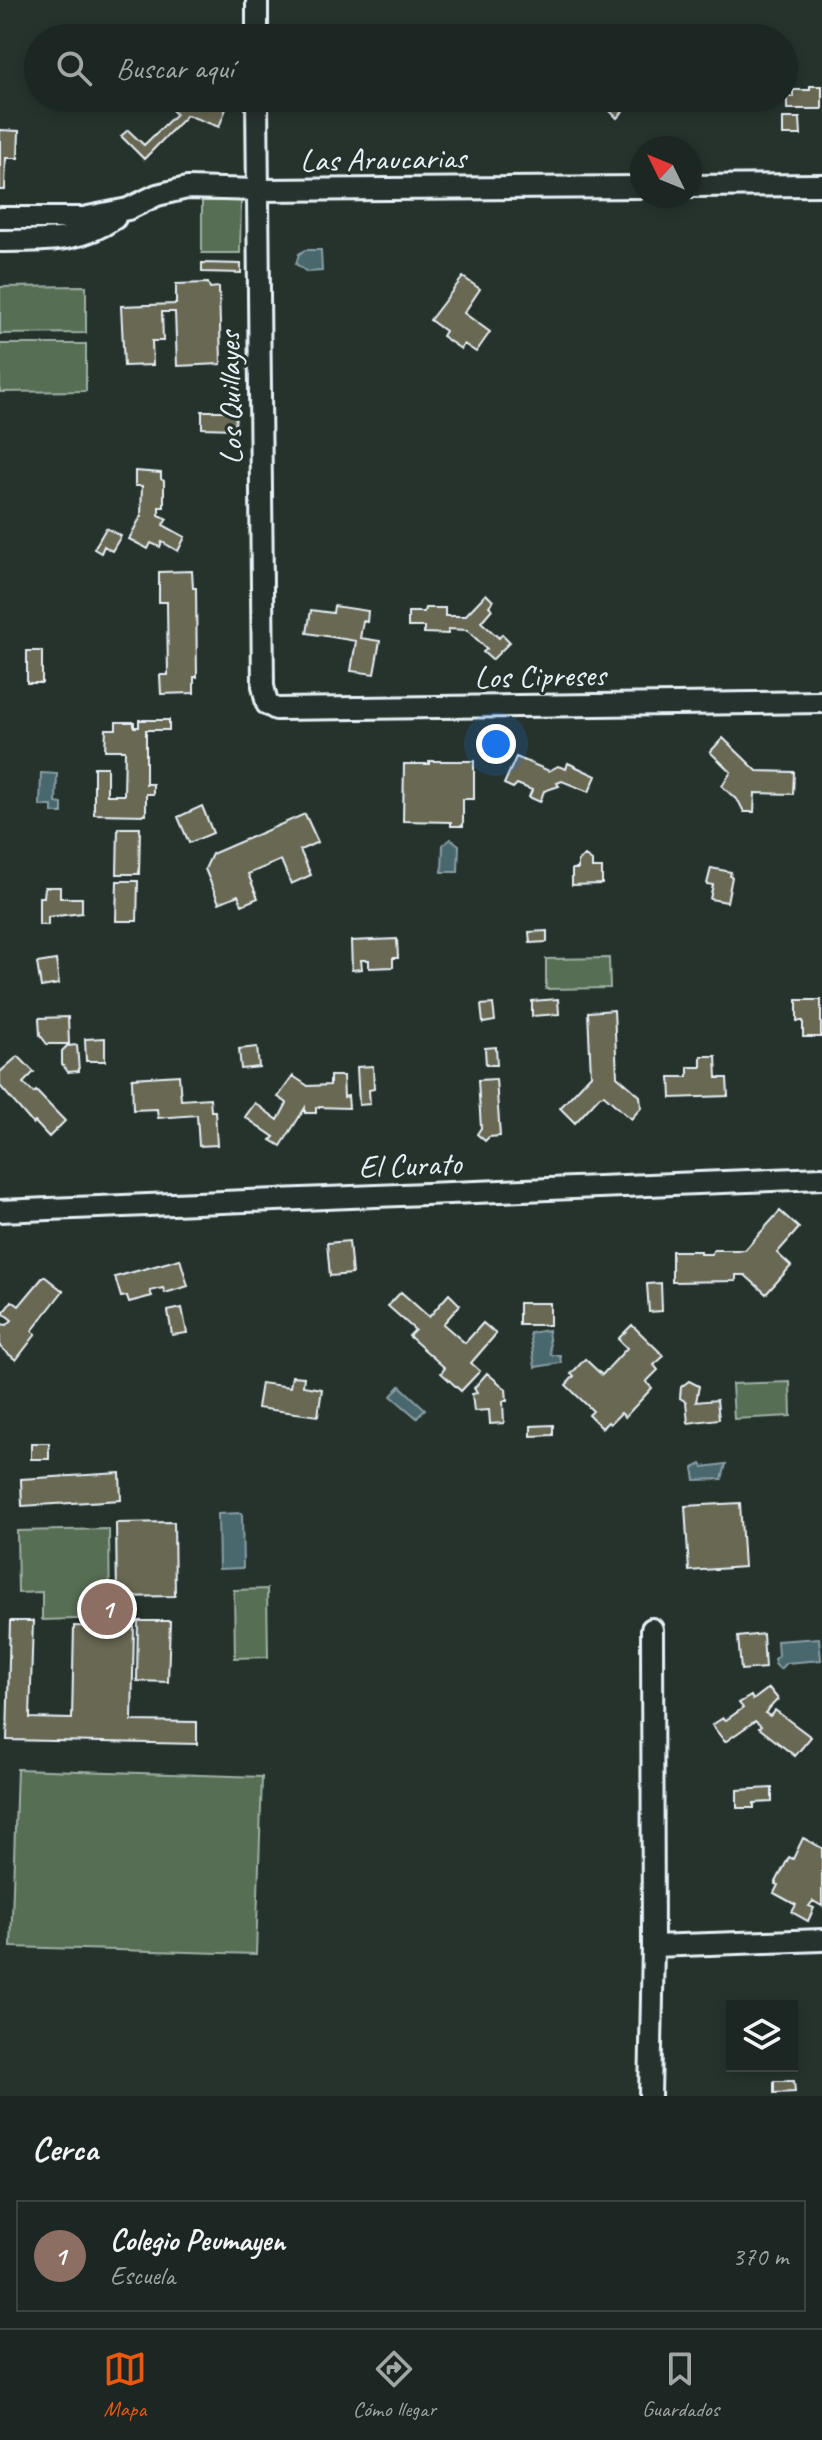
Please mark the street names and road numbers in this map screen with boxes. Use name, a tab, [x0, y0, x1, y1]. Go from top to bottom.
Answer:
street label: Las Araucarias	[300, 137, 468, 181]
street label: Los Quillayes	[208, 329, 252, 465]
street label: Los Cipreses	[474, 654, 608, 698]
street label: El Curato	[358, 1143, 464, 1187]

